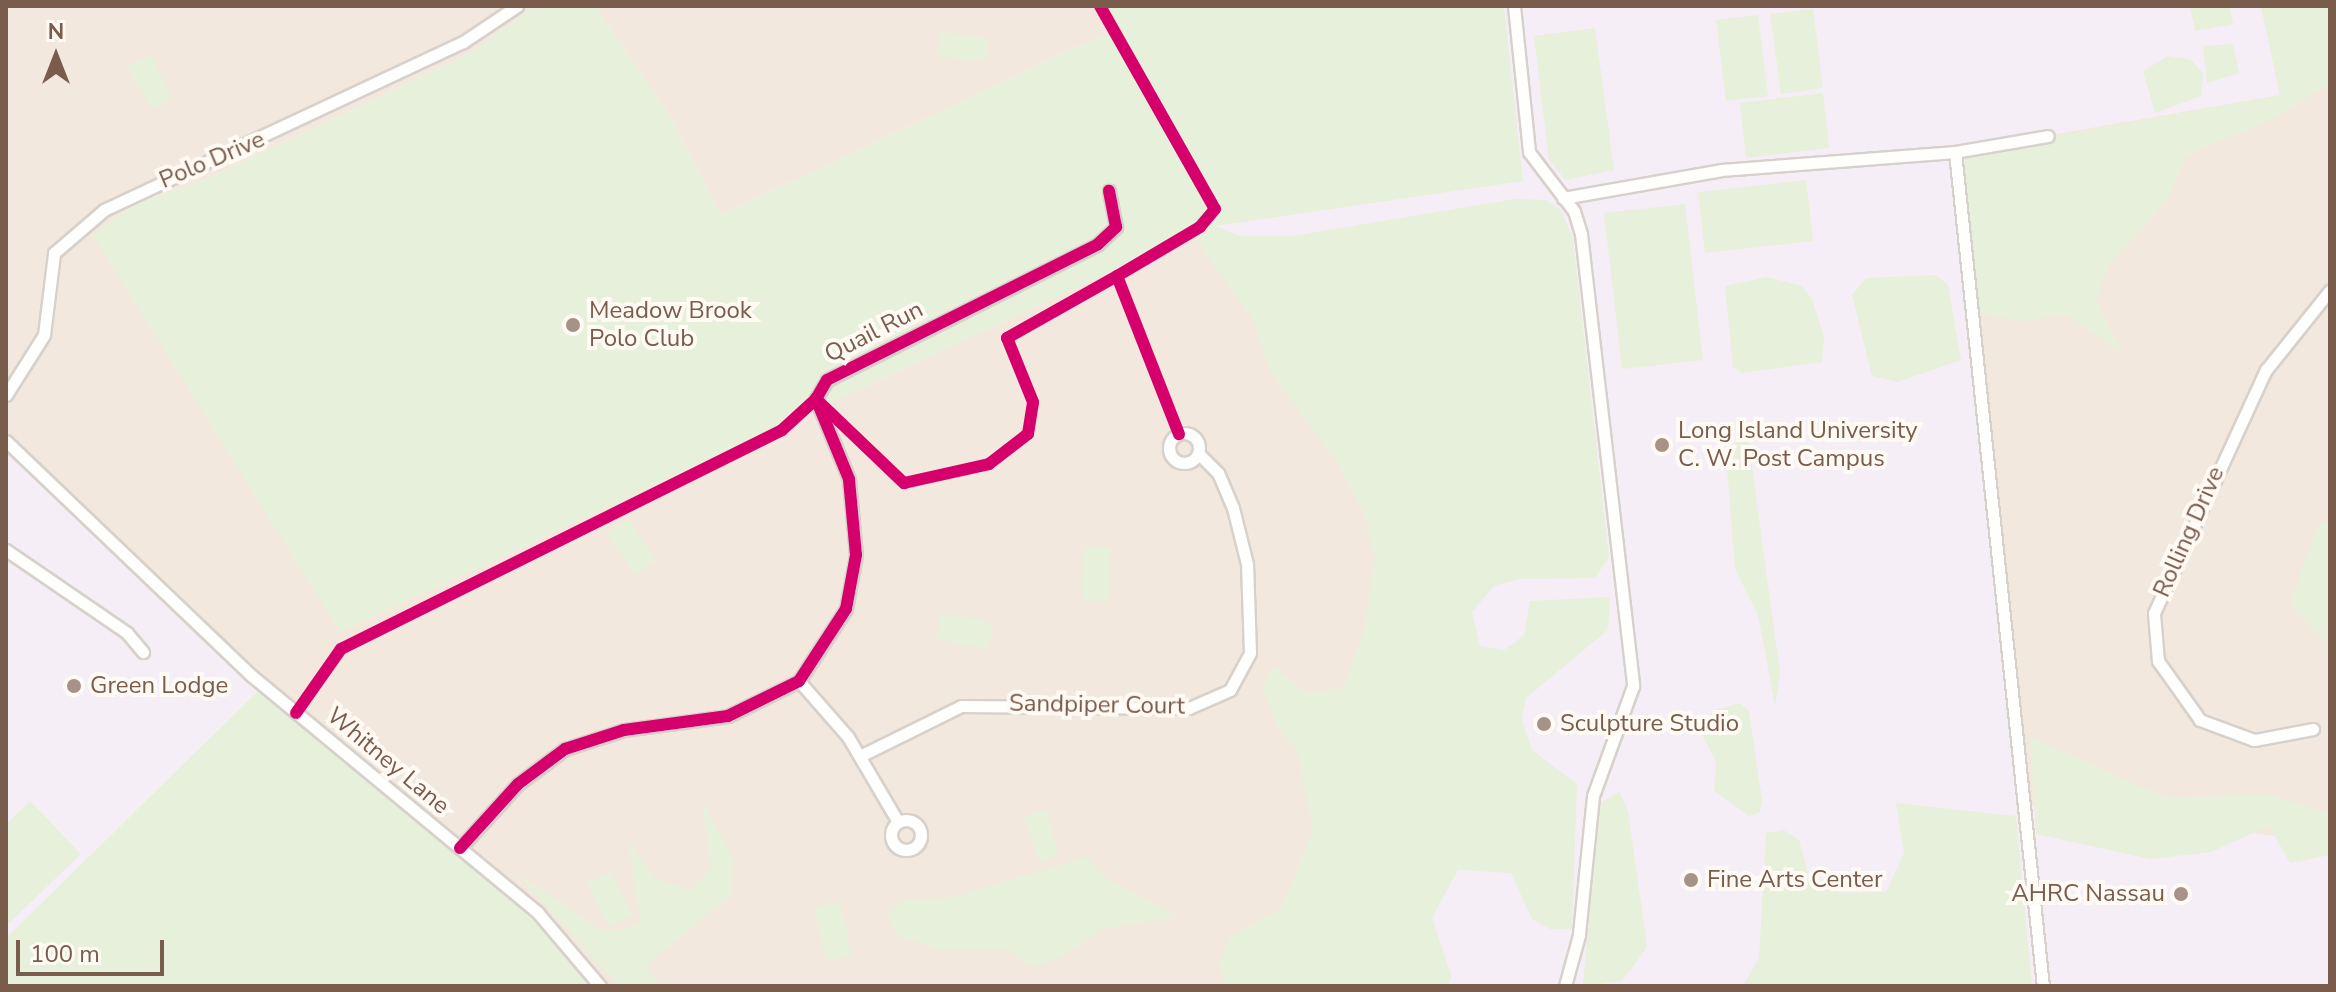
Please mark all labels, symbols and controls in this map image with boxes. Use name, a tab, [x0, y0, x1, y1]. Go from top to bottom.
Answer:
north arrow	[16, 16, 96, 96]
text: N	[48, 17, 64, 47]
street label: Polo Drive	[155, 125, 269, 195]
street label: Quail Run	[820, 295, 928, 369]
place label: Meadow Brook Polo Club	[589, 297, 752, 353]
marker: Meadow Brook Polo Club	[564, 316, 582, 334]
place label: Long Island University C. W. Post Campus	[1678, 417, 1918, 473]
marker: Long Island University C. W. Post Campus	[1653, 436, 1671, 454]
street label: Rolling Drive	[2147, 462, 2231, 602]
place label: Green Lodge	[90, 672, 228, 700]
marker: Green Lodge	[65, 677, 83, 695]
street label: Sandpiper Court	[1009, 689, 1185, 721]
street label: Whitney Lane	[321, 701, 455, 821]
place label: Sculpture Studio	[1560, 710, 1739, 738]
marker: Sculpture Studio	[1535, 715, 1553, 733]
place label: Fine Arts Center	[1707, 866, 1882, 894]
marker: Fine Arts Center	[1682, 871, 1700, 889]
place label: AHRC Nassau	[2011, 880, 2165, 908]
marker: AHRC Nassau	[2172, 885, 2190, 903]
scale bar	[20, 924, 168, 974]
text: 100 m	[30, 938, 100, 970]

